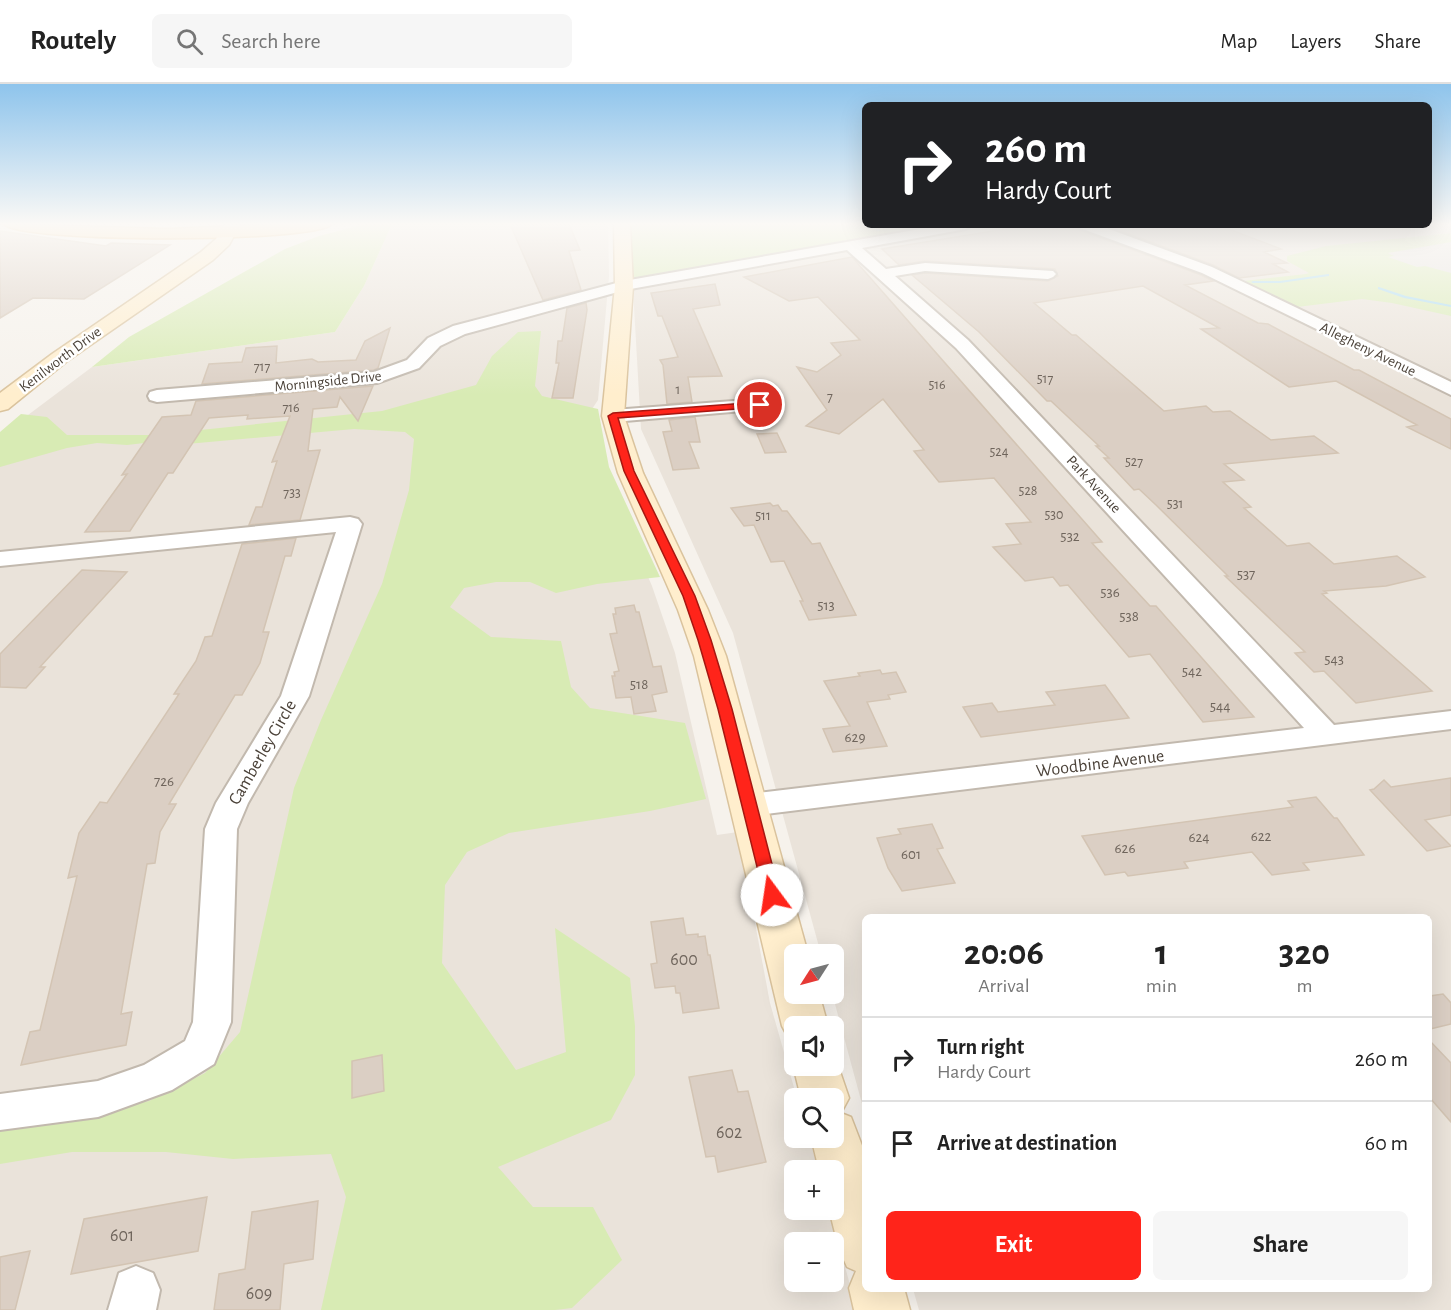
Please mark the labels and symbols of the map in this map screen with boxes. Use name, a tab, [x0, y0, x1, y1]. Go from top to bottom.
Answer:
street label: Allegheny Avenue	[1317, 320, 1418, 379]
street label: Kenilworth Drive	[17, 324, 104, 395]
house number: 717	[254, 360, 270, 374]
street label: Morningside Drive	[274, 368, 382, 395]
house number: 517	[1037, 372, 1053, 386]
house number: 516	[928, 378, 946, 392]
pin	[734, 379, 785, 430]
house number: 1	[676, 383, 680, 397]
house number: 7	[827, 390, 833, 404]
house number: 716	[282, 401, 300, 415]
house number: 524	[990, 445, 1009, 459]
street label: Park Avenue	[1064, 453, 1124, 516]
house number: 527	[1125, 455, 1143, 469]
house number: 528	[1019, 484, 1037, 498]
house number: 733	[283, 486, 301, 500]
house number: 531	[1167, 497, 1183, 511]
house number: 530	[1044, 508, 1064, 522]
house number: 511	[755, 509, 771, 523]
house number: 532	[1060, 529, 1080, 544]
house number: 537	[1237, 567, 1255, 582]
house number: 536	[1100, 585, 1120, 600]
house number: 513	[817, 598, 835, 613]
house number: 538	[1119, 609, 1139, 624]
house number: 543	[1324, 652, 1344, 667]
house number: 542	[1182, 664, 1202, 679]
house number: 518	[630, 677, 648, 692]
street label: Camberley Circle	[226, 697, 300, 808]
house number: 544	[1210, 699, 1230, 714]
house number: 629	[845, 730, 865, 745]
street label: Woodbine Avenue	[1035, 747, 1165, 781]
house number: 726	[154, 774, 174, 789]
house number: 622	[1251, 829, 1272, 844]
house number: 624	[1188, 830, 1210, 845]
house number: 626	[1115, 841, 1135, 856]
house number: 601	[901, 847, 921, 862]
position arrow	[740, 863, 804, 927]
north arrow	[784, 944, 844, 1004]
house number: 600	[670, 951, 698, 969]
house number: 602	[716, 1124, 742, 1142]
house number: 601	[110, 1227, 134, 1245]
house number: 609	[246, 1285, 272, 1303]

